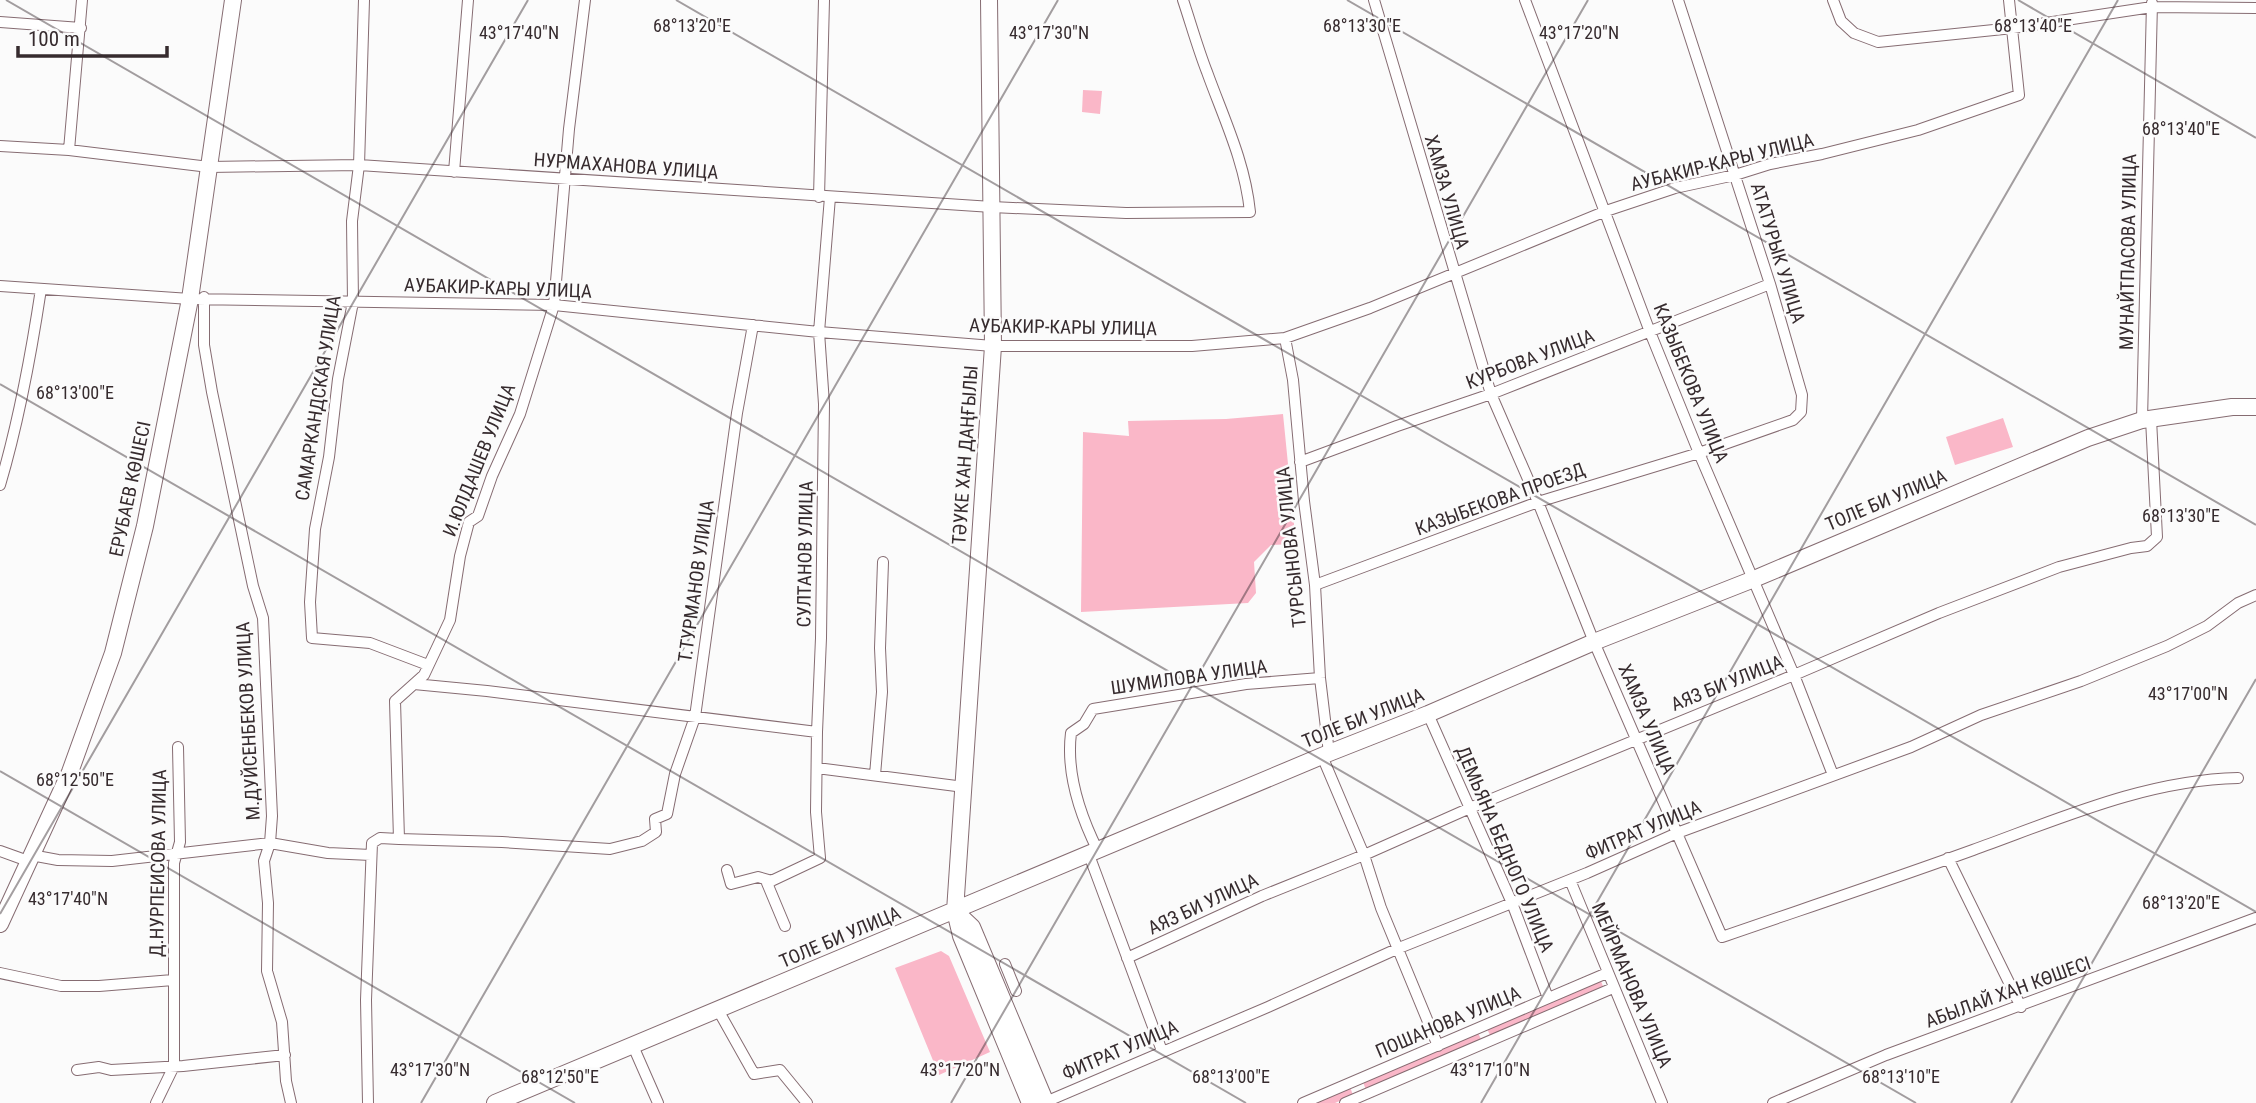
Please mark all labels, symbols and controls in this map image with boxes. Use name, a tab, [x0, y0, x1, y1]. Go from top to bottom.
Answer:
scale bar	[18, 14, 166, 58]
text: 68°13'20"E	[653, 15, 731, 36]
text: 68°13'30"E	[1323, 15, 1401, 36]
text: 68°13'40"E	[1994, 15, 2072, 36]
text: 43°17'40"N	[479, 22, 559, 43]
text: 43°17'30"N	[1009, 22, 1089, 43]
text: 43°17'20"N	[1539, 22, 1619, 43]
text: 100 m	[28, 27, 80, 51]
text: 68°13'40"E	[2142, 118, 2220, 139]
street label: АУБАКИР-КАРЫ УЛИЦА	[1628, 128, 1816, 196]
street label: ХАМЗА УЛИЦА	[1420, 132, 1474, 252]
street label: НУРМАХАНОВА УЛИЦА	[533, 148, 719, 184]
street label: МУНАЙТПАСОВА УЛИЦА	[2115, 154, 2141, 350]
street label: АТАТУРЫК УЛИЦА	[1746, 180, 1810, 326]
street label: АУБАКИР-КАРЫ УЛИЦА	[404, 273, 592, 303]
street label: САМАРКАНДСКАЯ УЛИЦА	[290, 294, 346, 502]
street label: КАЗЫБЕКОВА УЛИЦА	[1649, 300, 1733, 466]
street label: АУБАКИР-КАРЫ УЛИЦА	[969, 314, 1157, 340]
street label: КУРБОВА УЛИЦА	[1462, 324, 1598, 394]
street label: ТӘУКЕ ХАН ДАҢҒЫЛЫ	[947, 365, 983, 545]
street label: И.ЮЛДАШЕВ УЛИЦА	[438, 380, 520, 540]
text: 68°13'00"E	[36, 382, 114, 403]
street label: ЕРУБАЕВ КӨШЕСІ	[104, 419, 156, 559]
street label: КАЗЫБЕКОВА ПРОЕЗД	[1412, 458, 1588, 540]
street label: ТОЛЕ БИ УЛИЦА	[1822, 464, 1950, 536]
street label: ТУРСЫНОВА УЛИЦА	[1271, 465, 1311, 629]
street label: СУЛТАНОВ УЛИЦА	[792, 480, 818, 628]
street label: Т.ТУРМАНОВ УЛИЦА	[673, 498, 719, 664]
text: 68°13'30"E	[2142, 505, 2220, 526]
street label: М.ДУЙСЕНБЕКОВ УЛИЦА	[231, 621, 265, 821]
street label: АЯЗ БИ УЛИЦА	[1667, 650, 1787, 716]
street label: ШУМИЛОВА УЛИЦА	[1109, 655, 1269, 699]
street label: ХАМЗА УЛИЦА	[1613, 660, 1681, 778]
street label: ТОЛЕ БИ УЛИЦА	[1299, 683, 1427, 753]
text: 43°17'00"N	[2148, 683, 2228, 704]
street label: ДЕМЬЯНА БЕДНОГО УЛИЦА	[1451, 743, 1559, 955]
text: 68°12'50"E	[36, 769, 114, 790]
street label: Д.НУРПЕИСОВА УЛИЦА	[145, 769, 171, 957]
street label: ФИТРАТ УЛИЦА	[1582, 795, 1705, 865]
street label: АЯЗ БИ УЛИЦА	[1144, 868, 1262, 940]
text: 43°17'40"N	[28, 888, 108, 909]
text: 68°13'20"E	[2142, 892, 2220, 913]
street label: МЕЙРМАНОВА УЛИЦА	[1587, 899, 1677, 1071]
street label: ТОЛЕ БИ УЛИЦА	[776, 901, 904, 973]
street label: АБЫЛАЙ ХАН КӨШЕСІ	[1922, 951, 2094, 1033]
street label: ПОШАНОВА УЛИЦА	[1372, 981, 1524, 1063]
street label: ФИТРАТ УЛИЦА	[1059, 1015, 1182, 1085]
text: 43°17'30"N	[390, 1059, 470, 1080]
text: 43°17'20"N	[920, 1059, 1000, 1080]
text: 43°17'10"N	[1450, 1059, 1530, 1080]
text: 68°12'50"E	[521, 1066, 599, 1087]
text: 68°13'00"E	[1192, 1066, 1270, 1087]
text: 68°13'10"E	[1862, 1066, 1940, 1087]

